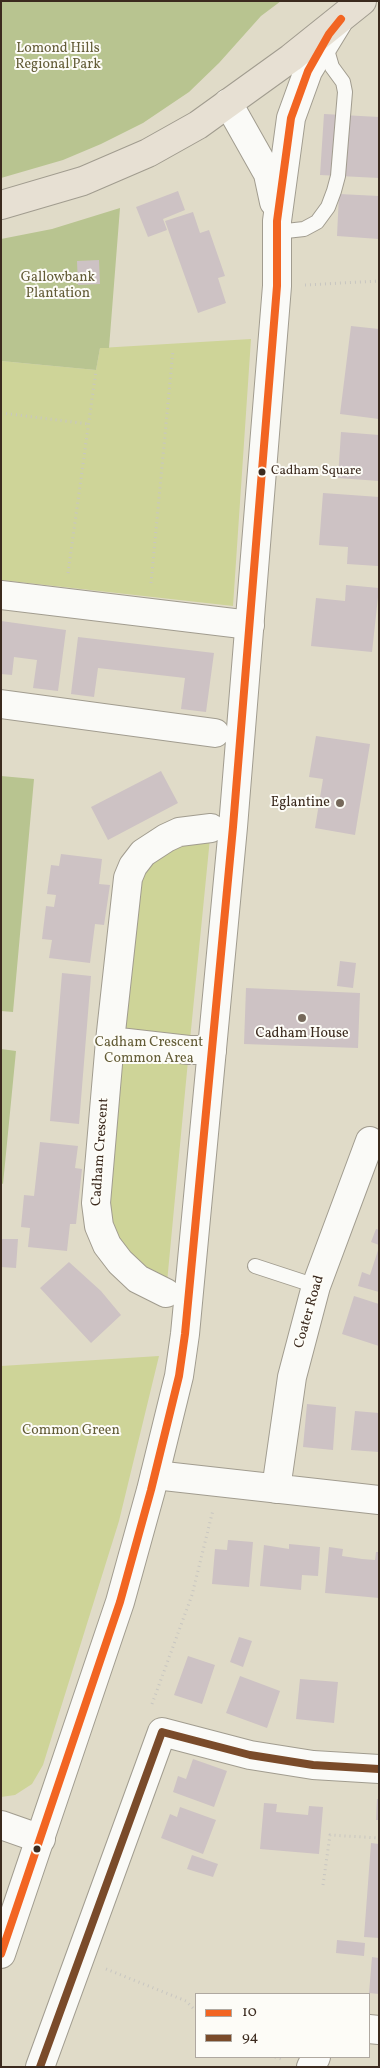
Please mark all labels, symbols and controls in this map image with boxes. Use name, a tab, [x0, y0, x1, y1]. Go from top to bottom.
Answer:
park label: Lomond Hills Regional Park	[15, 41, 101, 74]
park label: Gallowbank Plantation	[21, 270, 95, 302]
place label: Cadham Square	[271, 464, 361, 480]
marker: Cadham Square	[257, 467, 267, 477]
place label: Eglantine	[271, 795, 330, 811]
marker: Eglantine	[334, 797, 346, 809]
marker: Cadham House	[296, 1012, 308, 1024]
place label: Cadham House	[255, 1026, 349, 1042]
park label: Cadham Crescent Common Area	[95, 1035, 203, 1068]
street label: Cadham Crescent	[89, 1097, 113, 1207]
street label: Coater Road	[292, 1274, 328, 1350]
park label: Common Green	[22, 1423, 120, 1439]
unlabelled marker	[32, 1844, 42, 1854]
legend	[195, 1993, 370, 2058]
text: 10	[242, 2002, 257, 2023]
text: 94	[242, 2027, 258, 2048]

